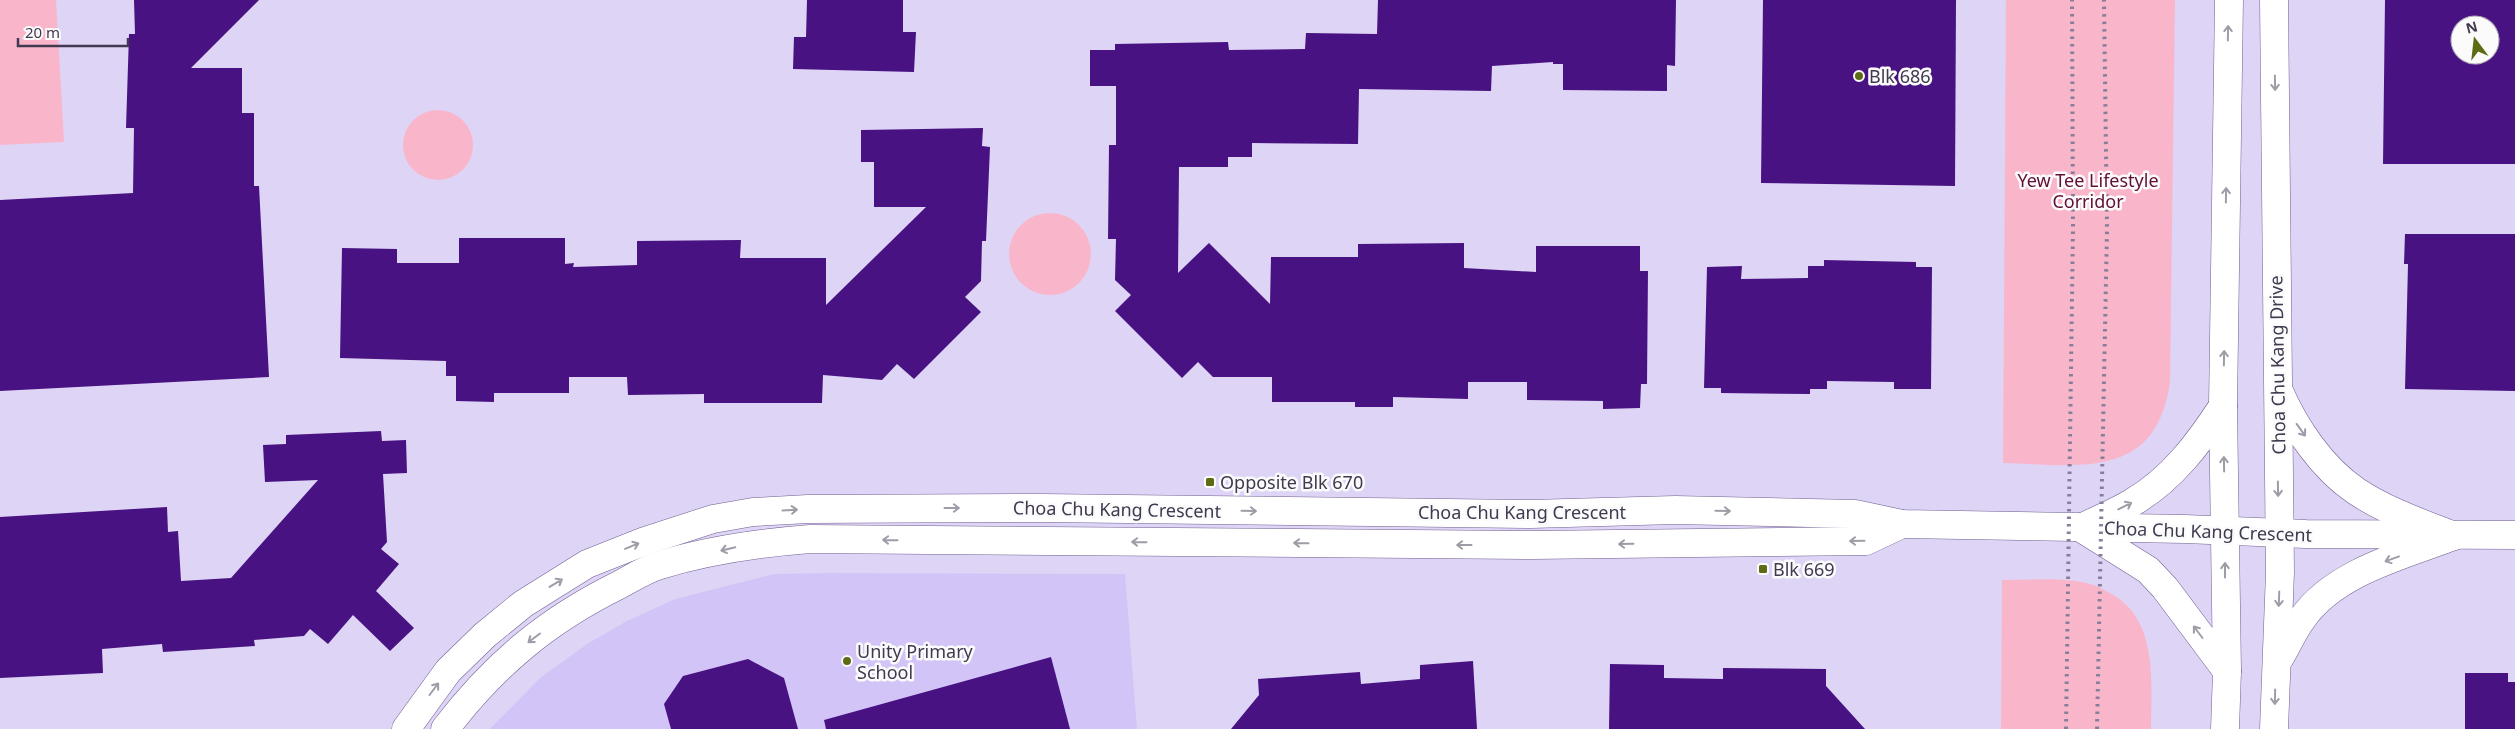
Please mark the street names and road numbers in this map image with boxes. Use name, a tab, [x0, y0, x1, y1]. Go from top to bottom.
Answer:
street label: Choa Chu Kang Drive	[2263, 275, 2291, 455]
street label: Choa Chu Kang Crescent	[1013, 495, 1222, 523]
street label: Choa Chu Kang Crescent	[1418, 500, 1627, 524]
street label: Choa Chu Kang Crescent	[2104, 515, 2313, 547]

